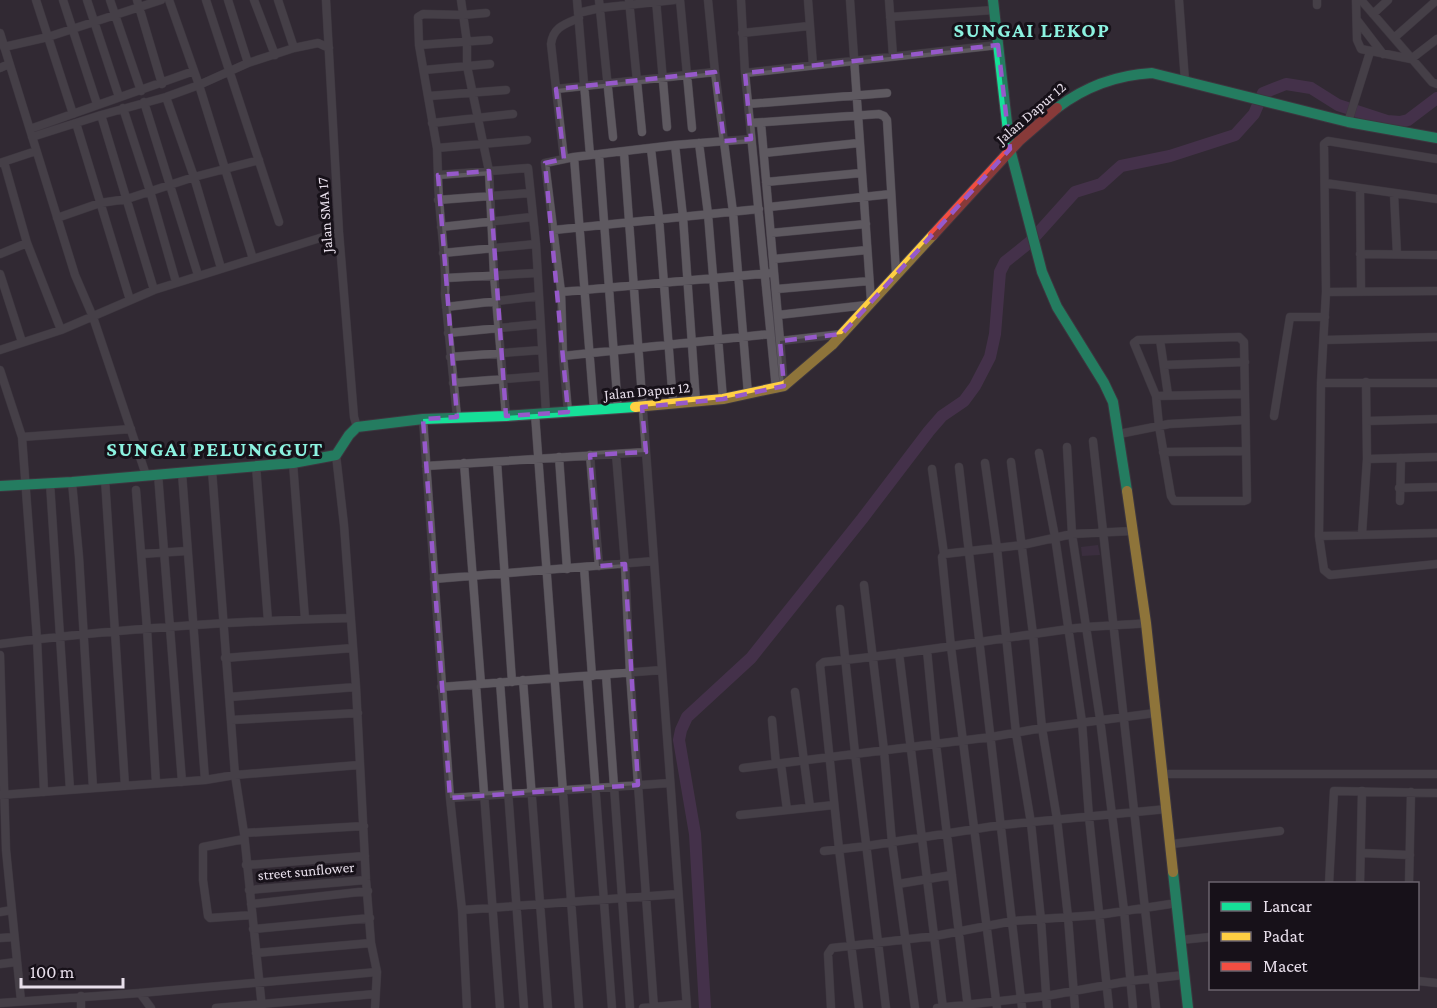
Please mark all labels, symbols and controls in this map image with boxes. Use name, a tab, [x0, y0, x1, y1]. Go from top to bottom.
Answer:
district label: SUNGAI LEKOP	[954, 18, 1110, 42]
street label: Jalan Dapur 12	[992, 79, 1069, 149]
street label: Jalan SMA 17	[314, 176, 337, 255]
street label: Jalan Dapur 12	[601, 379, 691, 404]
district label: SUNGAI PELUNGGUT	[106, 437, 324, 461]
street label: street sunflower	[257, 859, 356, 883]
legend	[1209, 882, 1419, 990]
text: Lancar	[1263, 896, 1313, 916]
text: Padat	[1263, 926, 1305, 946]
scale bar	[21, 951, 123, 989]
text: Macet	[1263, 956, 1309, 976]
text: 100 m	[30, 962, 75, 982]

